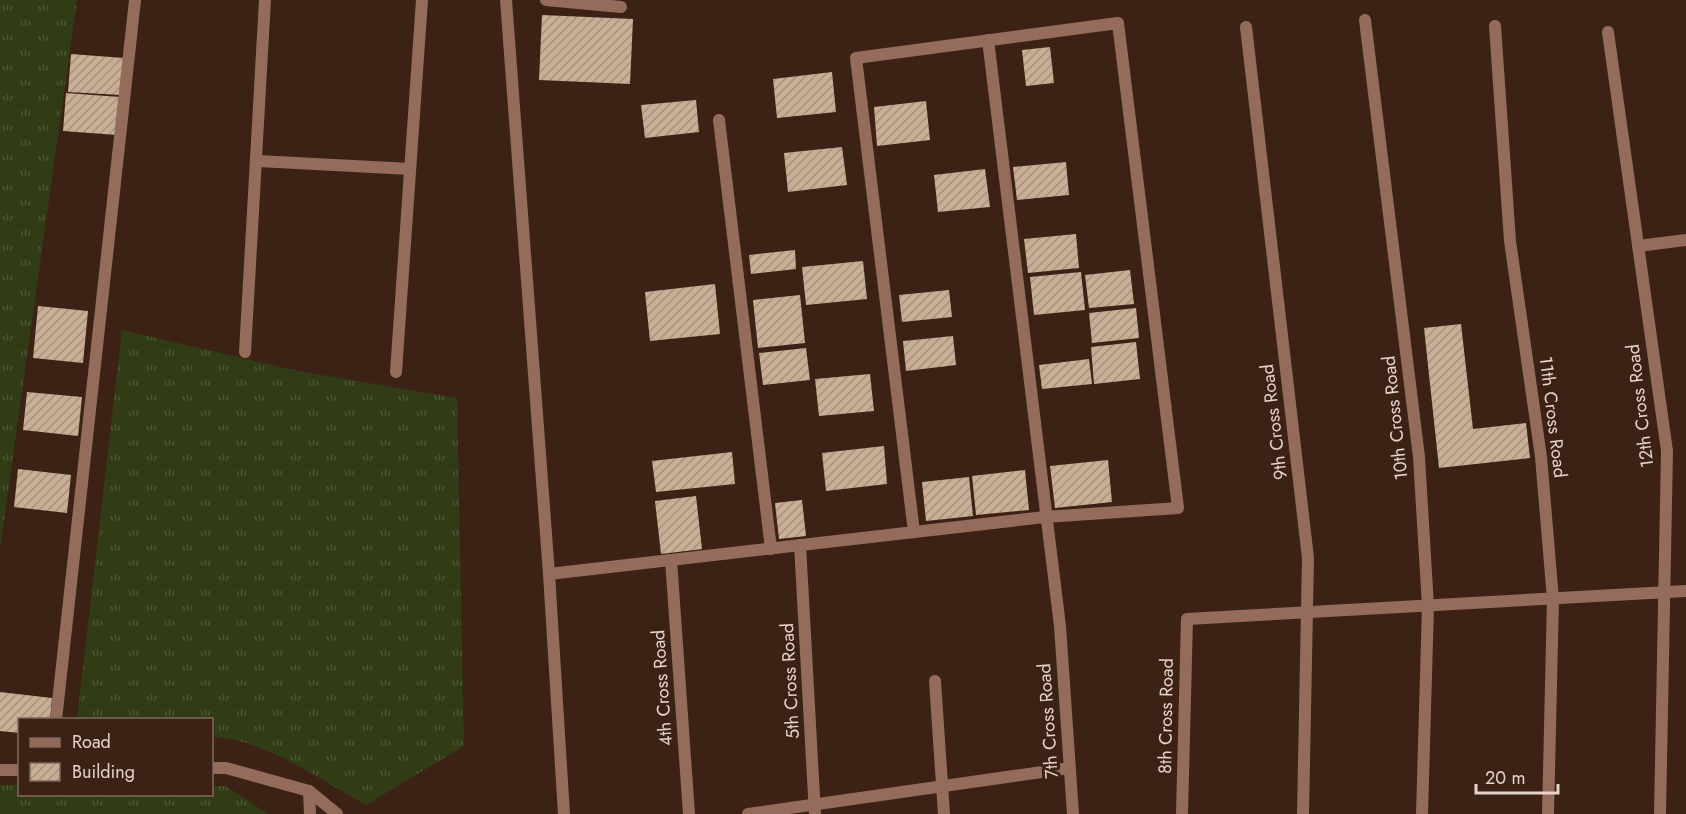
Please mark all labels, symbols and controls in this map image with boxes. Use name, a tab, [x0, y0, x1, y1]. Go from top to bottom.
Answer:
street label: 12th Cross Road	[1620, 343, 1660, 469]
street label: 10th Cross Road	[1376, 355, 1414, 481]
street label: 11th Cross Road	[1533, 355, 1573, 479]
street label: 9th Cross Road	[1254, 363, 1294, 481]
street label: 5th Cross Road	[774, 622, 806, 740]
street label: 4th Cross Road	[645, 629, 679, 747]
street label: 8th Cross Road	[1152, 658, 1180, 774]
street label: 7th Cross Road	[1031, 663, 1065, 779]
legend	[18, 718, 213, 796]
text: Road	[72, 729, 111, 755]
scale bar	[1476, 757, 1558, 795]
text: Building	[72, 759, 135, 785]
text: 20 m	[1485, 765, 1525, 791]

